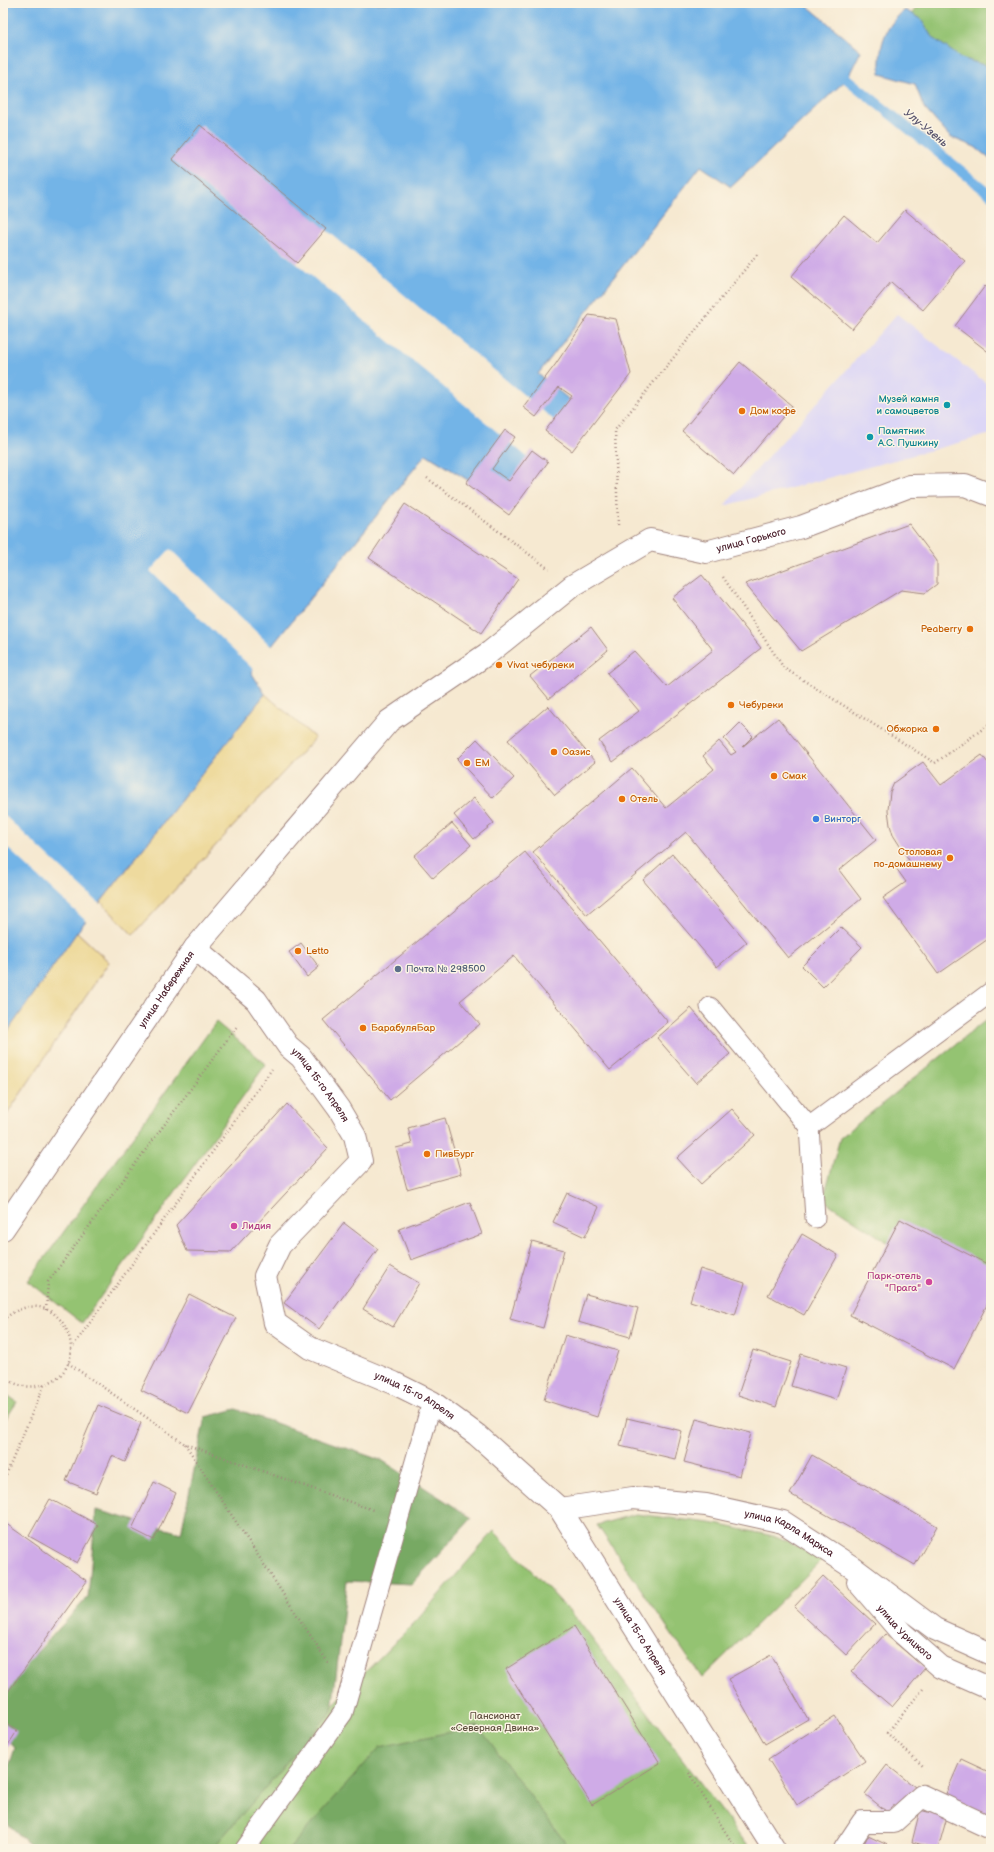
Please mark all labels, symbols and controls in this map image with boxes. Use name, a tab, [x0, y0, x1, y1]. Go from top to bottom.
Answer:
water label: Улу-Узень	[901, 106, 951, 150]
place label: Музей камня и самоцветов	[877, 393, 940, 417]
marker: Музей камня и самоцветов	[942, 400, 952, 410]
place label: Дом кофе	[750, 405, 796, 417]
marker: Дом кофе	[737, 406, 747, 416]
place label: Памятник А.С. Пушкину	[877, 425, 939, 449]
marker: Памятник А.С. Пушкину	[865, 432, 875, 442]
street label: улица Горького	[715, 525, 787, 555]
place label: Peaberry	[921, 623, 962, 635]
marker: Peaberry	[965, 624, 975, 634]
place label: Vivat чебуреки	[507, 659, 574, 671]
marker: Vivat чебуреки	[494, 660, 504, 670]
place label: Чебуреки	[739, 699, 783, 711]
marker: Чебуреки	[726, 700, 736, 710]
place label: Обжорка	[887, 723, 928, 735]
marker: Обжорка	[931, 724, 941, 734]
place label: Оазис	[562, 746, 590, 758]
marker: Оазис	[549, 747, 559, 757]
place label: ЕМ	[475, 757, 490, 769]
marker: ЕМ	[462, 758, 472, 768]
place label: Смак	[782, 770, 807, 782]
marker: Смак	[769, 771, 779, 781]
place label: Отель	[630, 793, 658, 805]
marker: Отель	[617, 794, 627, 804]
place label: Винторг	[824, 813, 861, 825]
marker: Винторг	[811, 814, 821, 824]
place label: Столовая по-домашнему	[873, 846, 942, 870]
marker: Столовая по-домашнему	[945, 853, 955, 863]
place label: Letto	[306, 945, 329, 957]
marker: Letto	[293, 946, 303, 956]
street label: улица Набережная	[136, 949, 197, 1030]
place label: Почта № 298500	[406, 963, 485, 975]
marker: Почта № 298500	[393, 964, 403, 974]
place label: БарабуляБар	[371, 1022, 436, 1034]
marker: БарабуляБар	[358, 1023, 368, 1033]
street label: улица 15-го Апреля	[289, 1045, 352, 1125]
place label: ПивБург	[435, 1148, 474, 1160]
marker: ПивБург	[422, 1149, 432, 1159]
place label: Лидия	[241, 1220, 272, 1232]
marker: Лидия	[229, 1221, 239, 1231]
place label: Парк-отель "Прага"	[867, 1270, 921, 1294]
marker: Парк-отель "Прага"	[924, 1277, 934, 1287]
street label: улица 15-го Апреля	[373, 1369, 457, 1423]
street label: улица Карла Маркса	[743, 1508, 836, 1559]
street label: улица 15-го Апреля	[611, 1595, 669, 1678]
street label: улица Урицкого	[875, 1603, 935, 1663]
park label: Пансионат «Северная Двина»	[451, 1710, 540, 1734]

